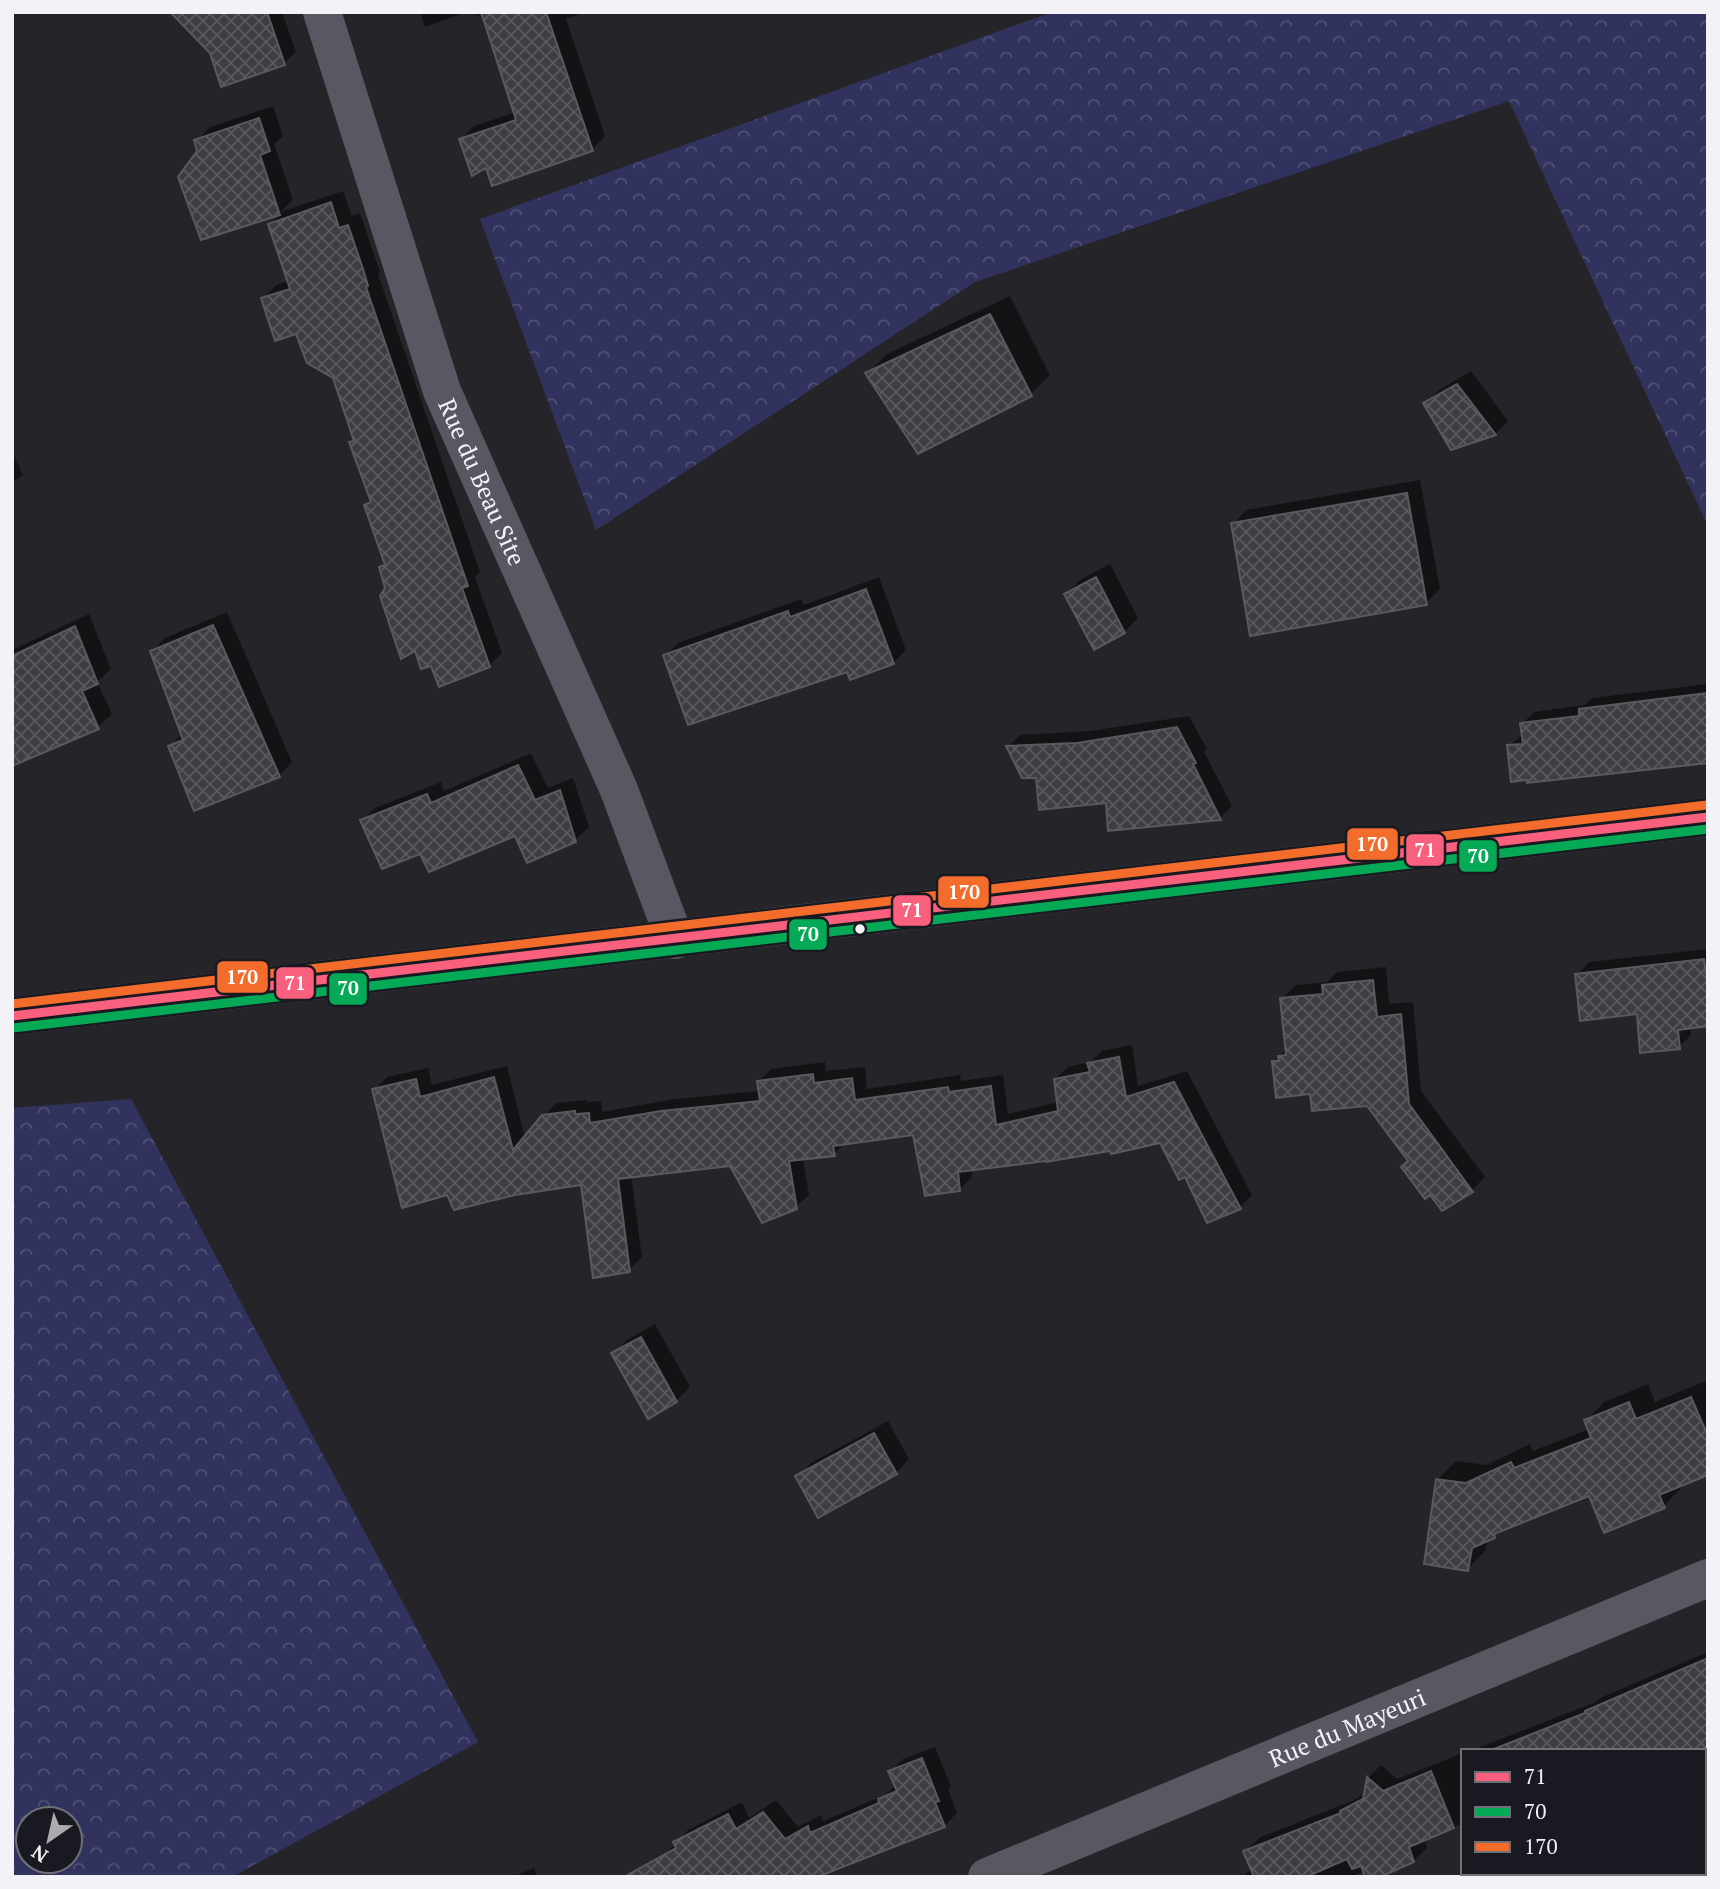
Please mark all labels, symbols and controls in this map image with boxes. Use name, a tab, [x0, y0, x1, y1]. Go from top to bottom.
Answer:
street label: Rue du Beau Site	[431, 393, 533, 571]
line badge: 170	[1346, 827, 1399, 861]
text: 170	[1356, 831, 1388, 856]
line badge: 71	[1405, 833, 1445, 867]
text: 71	[1414, 837, 1436, 862]
line badge: 70	[1458, 839, 1498, 873]
text: 70	[1467, 843, 1489, 868]
line badge: 170	[937, 875, 990, 909]
text: 170	[948, 879, 980, 904]
line badge: 71	[892, 894, 932, 927]
text: 71	[901, 897, 923, 922]
line badge: 70	[788, 918, 828, 951]
text: 70	[797, 921, 819, 946]
unlabelled marker	[853, 922, 867, 936]
line badge: 170	[216, 960, 269, 994]
text: 170	[226, 964, 258, 989]
line badge: 71	[275, 966, 315, 1000]
text: 71	[284, 970, 306, 995]
line badge: 70	[328, 972, 368, 1006]
text: 70	[337, 975, 359, 1000]
street label: Rue du Mayeuri	[1264, 1681, 1430, 1774]
legend	[1461, 1749, 1706, 1875]
text: 71	[1524, 1762, 1546, 1790]
text: 70	[1524, 1797, 1546, 1825]
north arrow	[14, 1805, 84, 1875]
text: 170	[1524, 1832, 1558, 1860]
text: N	[26, 1840, 52, 1869]

